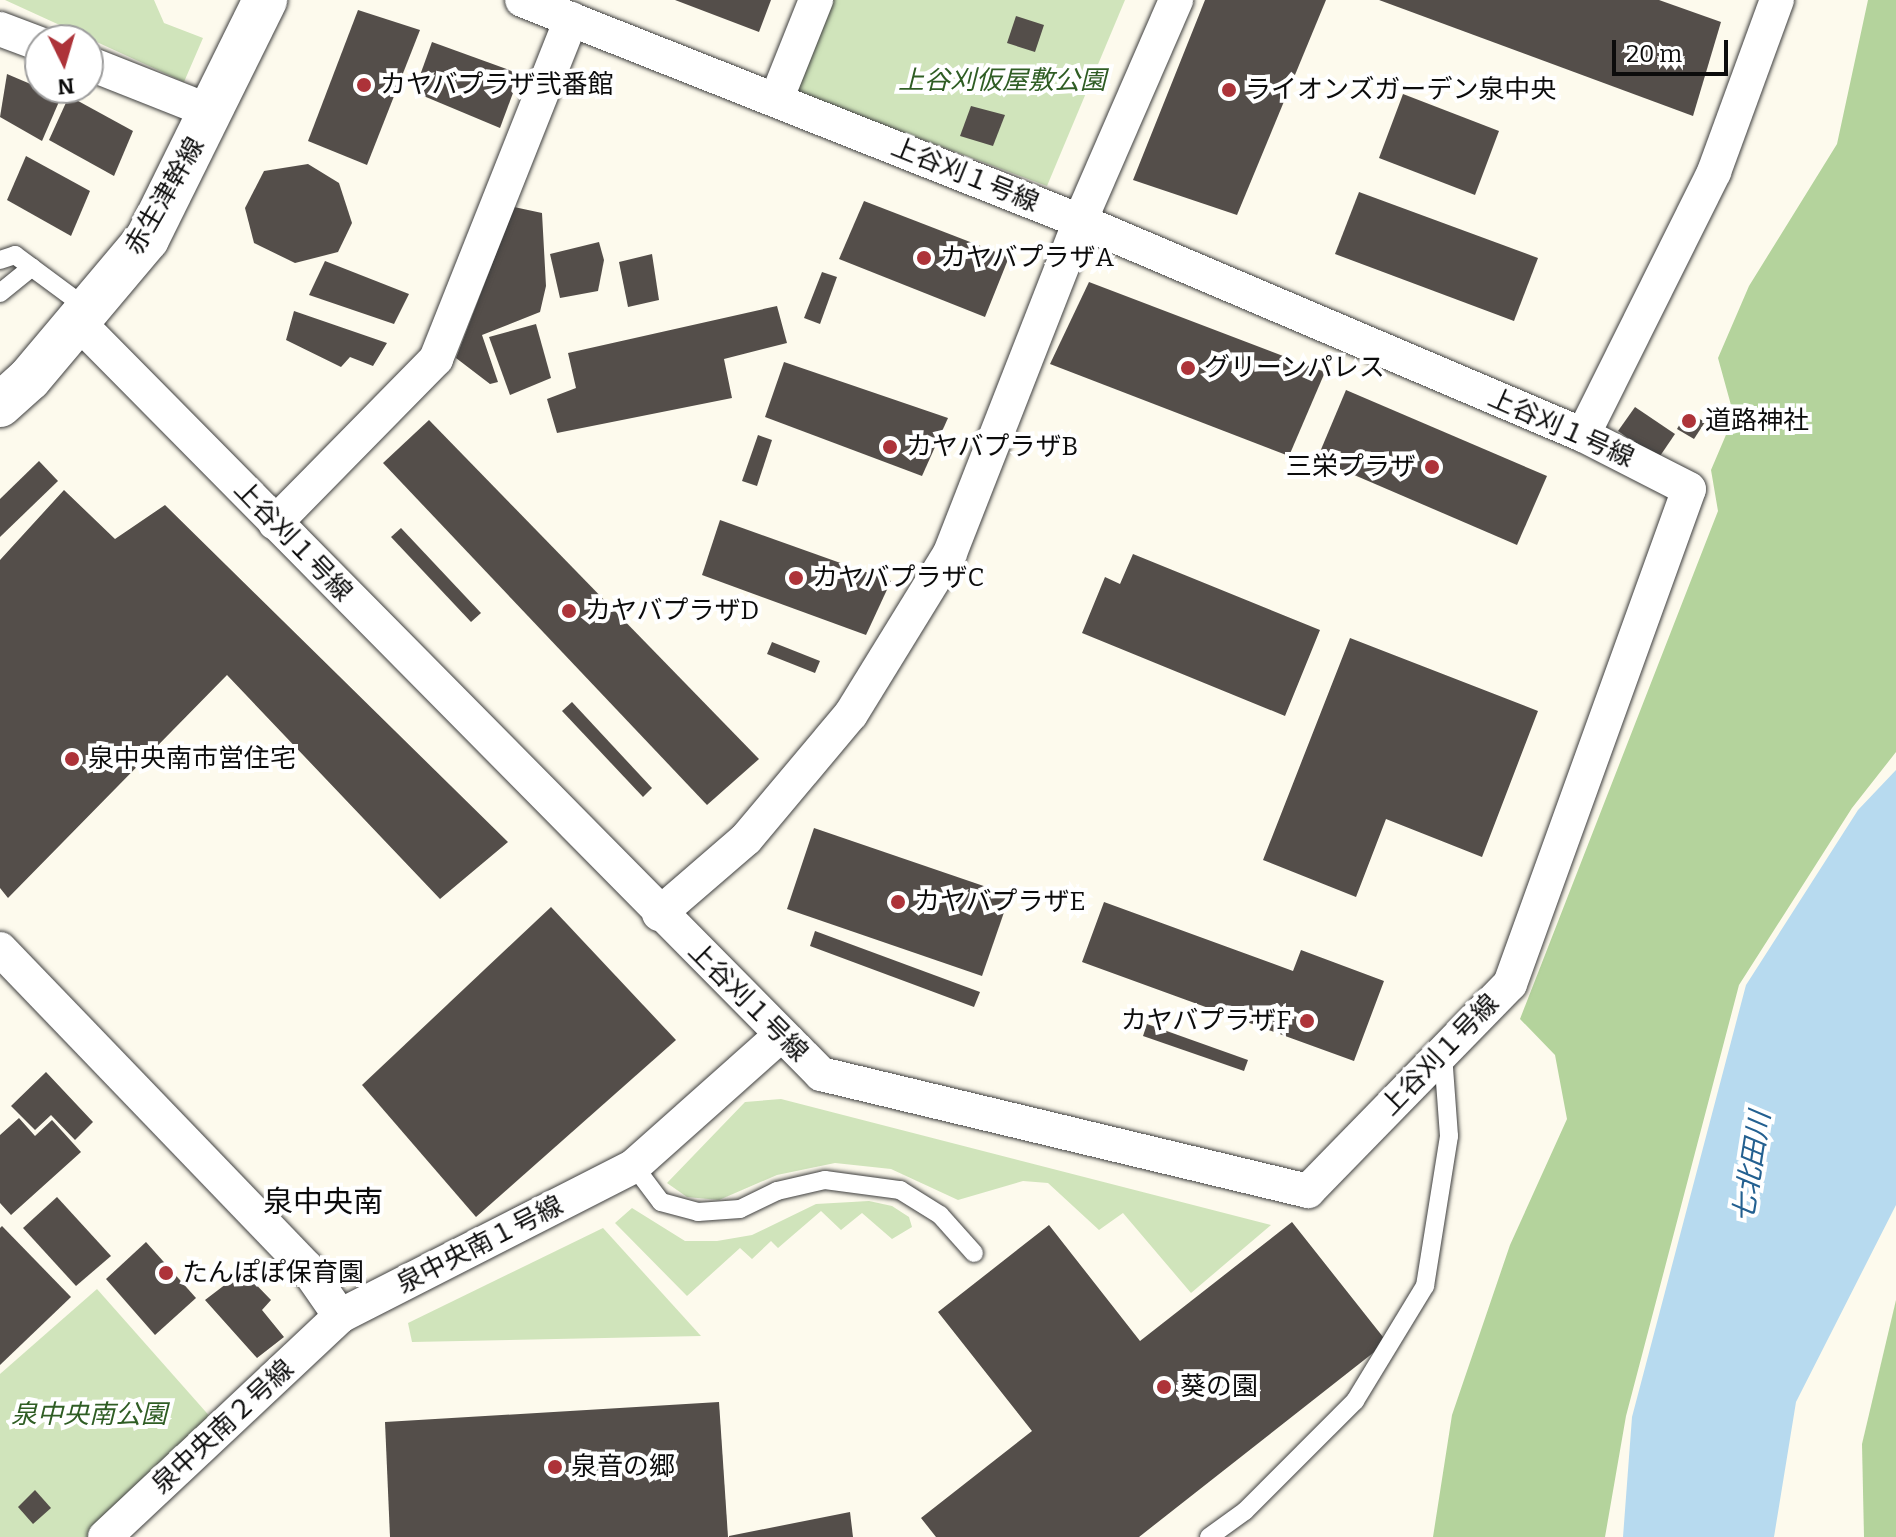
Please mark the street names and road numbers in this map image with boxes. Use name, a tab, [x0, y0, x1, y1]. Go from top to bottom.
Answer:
street label: 上谷刈１号線	[887, 131, 1043, 219]
street label: 赤生津幹線	[119, 132, 211, 260]
street label: 上谷刈１号線	[1483, 382, 1639, 474]
street label: 上谷刈１号線	[228, 474, 358, 608]
street label: 上谷刈１号線	[682, 936, 814, 1068]
street label: 上谷刈１号線	[1375, 988, 1505, 1122]
street label: 泉中央南１号線	[392, 1190, 568, 1300]
street label: 泉中央南２号線	[146, 1354, 300, 1500]

